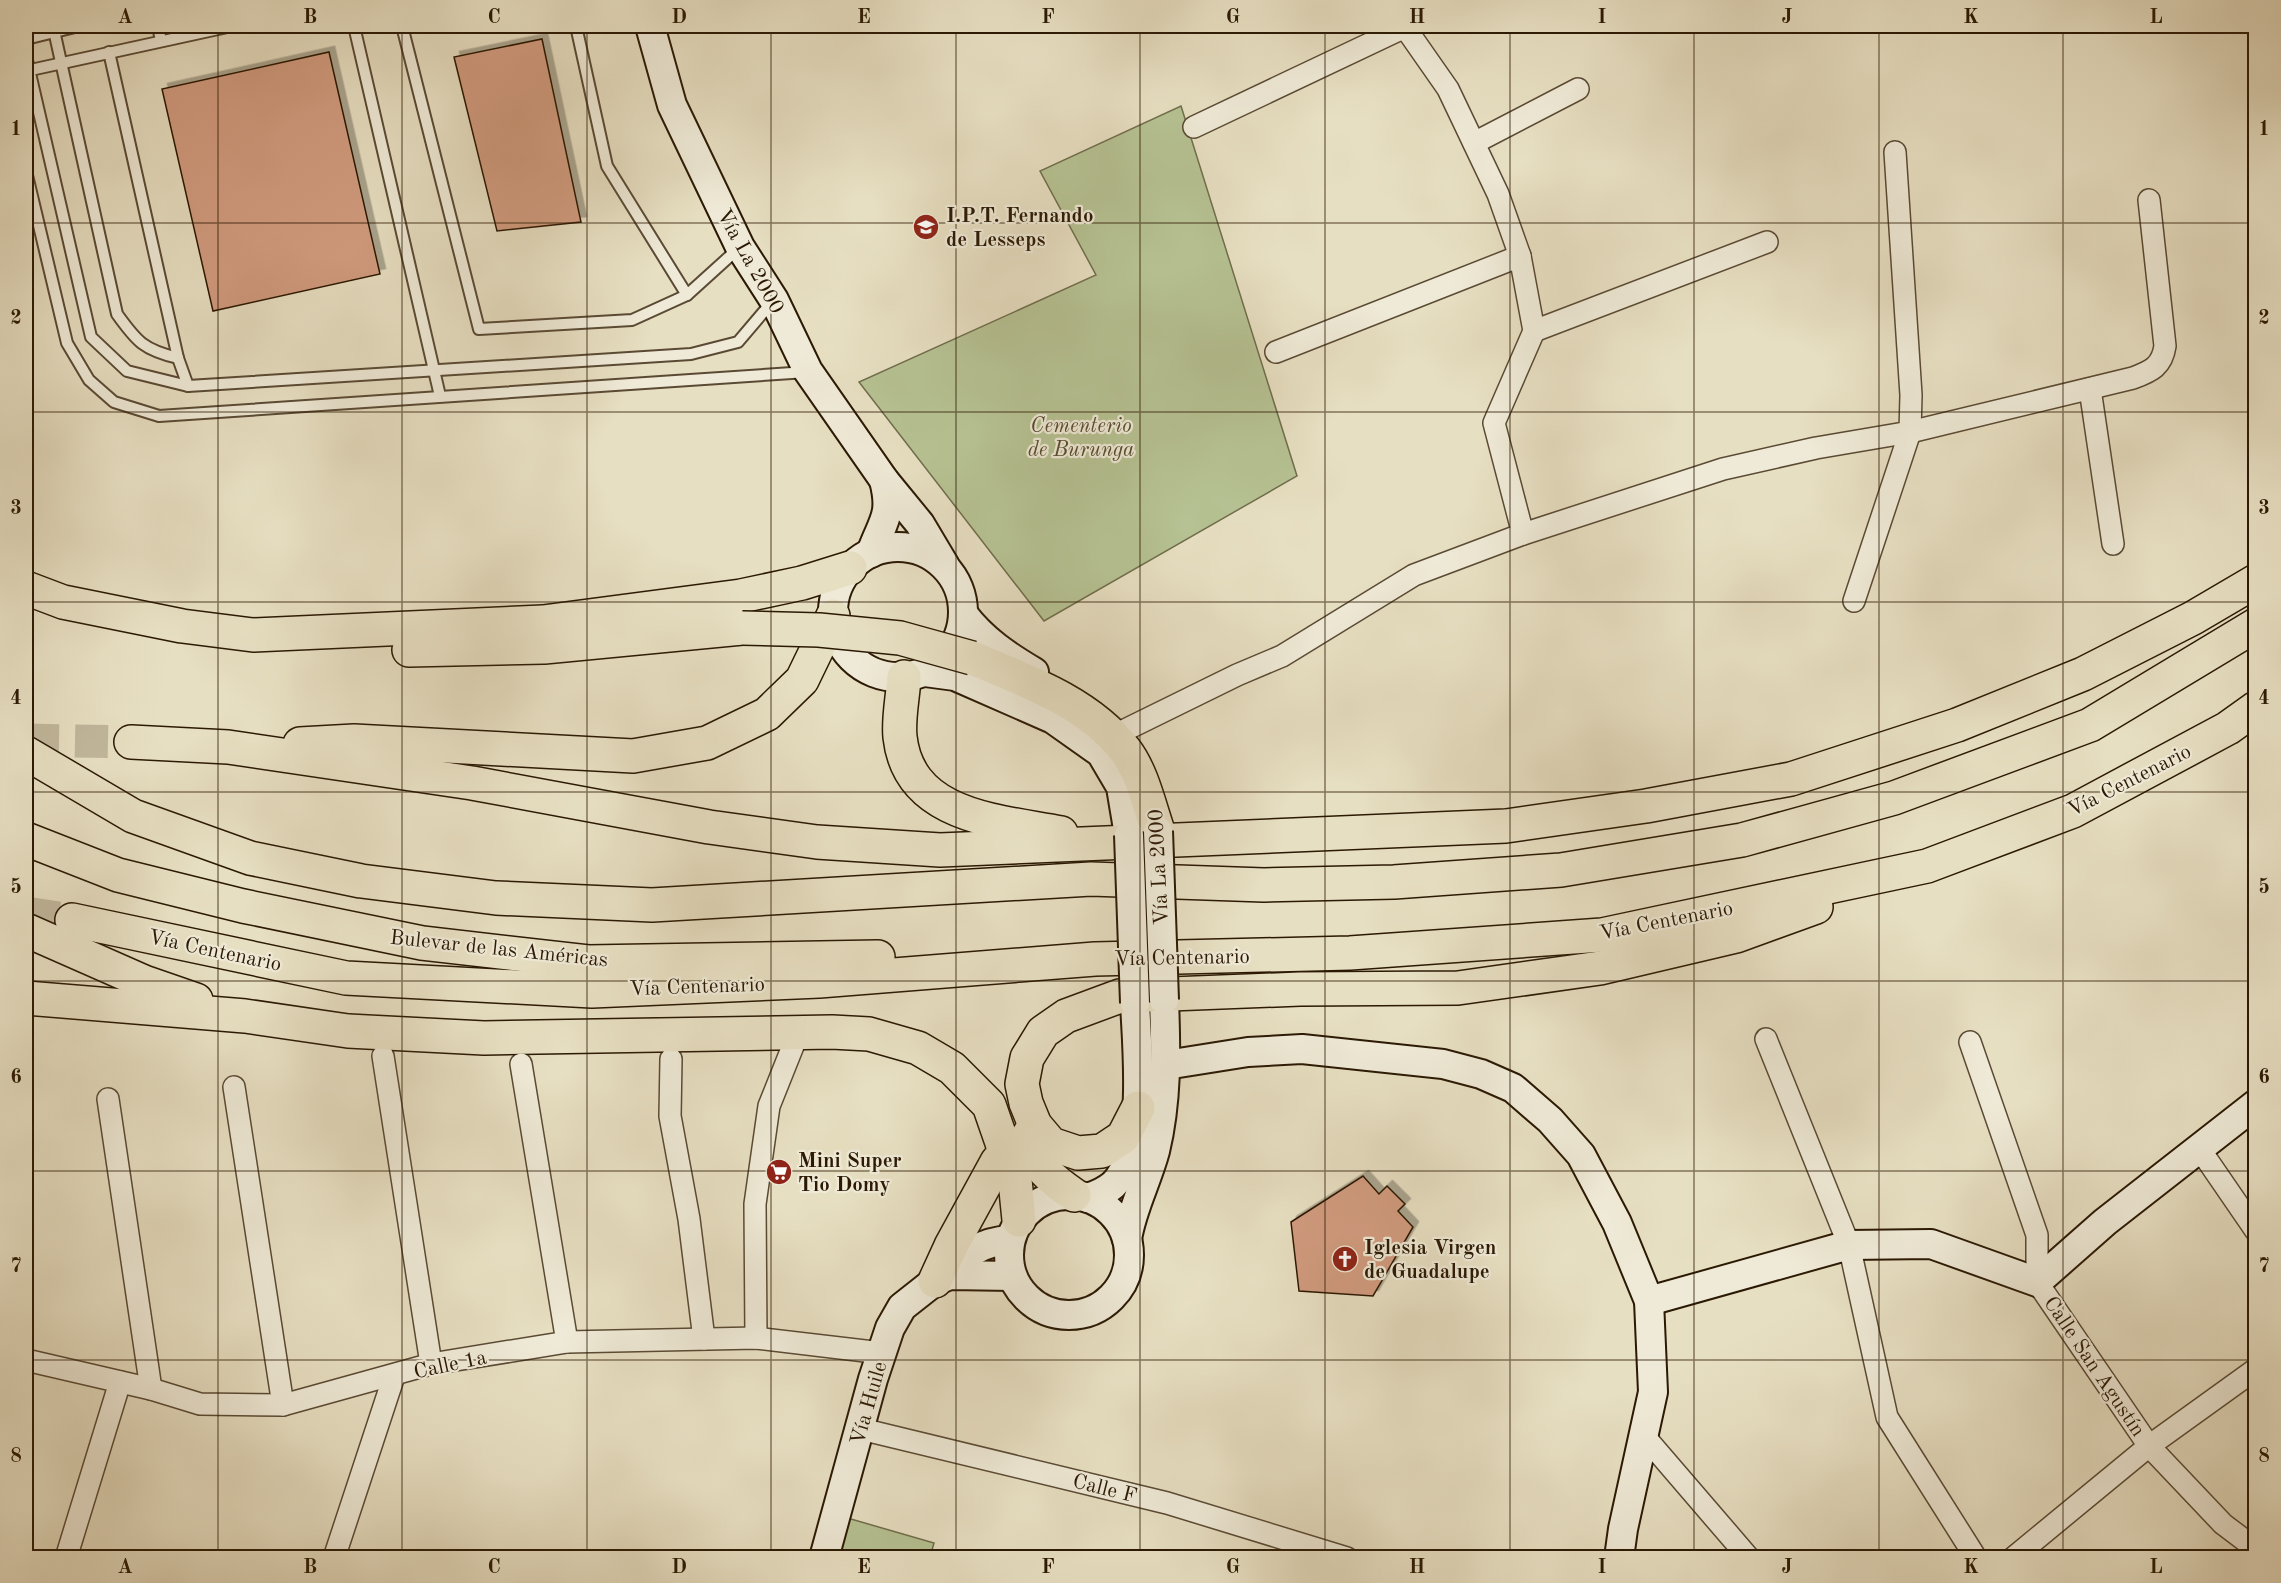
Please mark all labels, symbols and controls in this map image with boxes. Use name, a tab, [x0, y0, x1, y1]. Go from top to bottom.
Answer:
text: A	[117, 8, 133, 28]
text: B	[303, 8, 317, 28]
text: C	[487, 8, 501, 28]
text: D	[671, 8, 687, 28]
text: E	[857, 8, 871, 28]
text: F	[1041, 8, 1055, 28]
text: G	[1226, 8, 1240, 28]
text: H	[1409, 8, 1425, 28]
text: I	[1598, 8, 1606, 28]
text: J	[1782, 8, 1793, 28]
text: K	[1963, 8, 1979, 28]
text: L	[2149, 8, 2163, 28]
text: 1	[10, 120, 22, 140]
text: 1	[2258, 120, 2270, 140]
street label: Vía La 2000	[712, 206, 787, 318]
place label: I.P.T. Fernando de Lesseps	[946, 206, 1093, 251]
school or university icon: I.P.T. Fernando de Lesseps	[911, 212, 941, 242]
text: 2	[10, 309, 22, 329]
text: 2	[2258, 309, 2270, 329]
park label: Cementerio de Burunga	[1028, 416, 1134, 461]
text: 3	[10, 499, 22, 519]
text: 3	[2258, 499, 2270, 519]
text: 4	[10, 689, 22, 709]
text: 4	[2258, 689, 2270, 709]
street label: Vía Centenario	[2064, 741, 2195, 821]
street label: Vía La 2000	[1146, 808, 1173, 926]
text: 5	[10, 877, 22, 898]
text: 5	[2258, 877, 2270, 898]
street label: Vía Centenario	[1598, 898, 1735, 945]
street label: Vía Centenario	[146, 927, 283, 976]
street label: Bulevar de las Américas	[389, 928, 609, 971]
street label: Vía Centenario	[1114, 947, 1250, 970]
street label: Vía Centenario	[629, 975, 765, 1000]
text: 6	[10, 1068, 22, 1088]
text: 6	[2258, 1068, 2270, 1088]
place label: Mini Super Tio Domy	[798, 1151, 902, 1196]
supermarket icon: Mini Super Tio Domy	[764, 1157, 794, 1187]
place label: Iglesia Virgen de Guadalupe	[1364, 1238, 1496, 1283]
church icon: Iglesia Virgen de Guadalupe	[1330, 1244, 1360, 1274]
text: 7	[10, 1257, 22, 1277]
text: 7	[2258, 1257, 2270, 1277]
street label: Calle San Agustín	[2039, 1293, 2148, 1441]
street label: Calle 1a	[412, 1348, 489, 1383]
street label: Vía Huile	[847, 1359, 891, 1448]
text: 8	[10, 1447, 22, 1467]
text: 8	[2258, 1447, 2270, 1467]
street label: Calle F	[1070, 1471, 1139, 1508]
text: A	[117, 1558, 133, 1578]
text: B	[303, 1558, 317, 1578]
text: C	[487, 1558, 501, 1578]
text: D	[671, 1558, 687, 1578]
text: E	[857, 1558, 871, 1578]
text: F	[1041, 1558, 1055, 1578]
text: G	[1226, 1558, 1240, 1578]
text: H	[1409, 1558, 1425, 1578]
text: I	[1598, 1558, 1606, 1578]
text: J	[1782, 1558, 1793, 1578]
text: K	[1963, 1558, 1979, 1578]
text: L	[2149, 1558, 2163, 1578]

